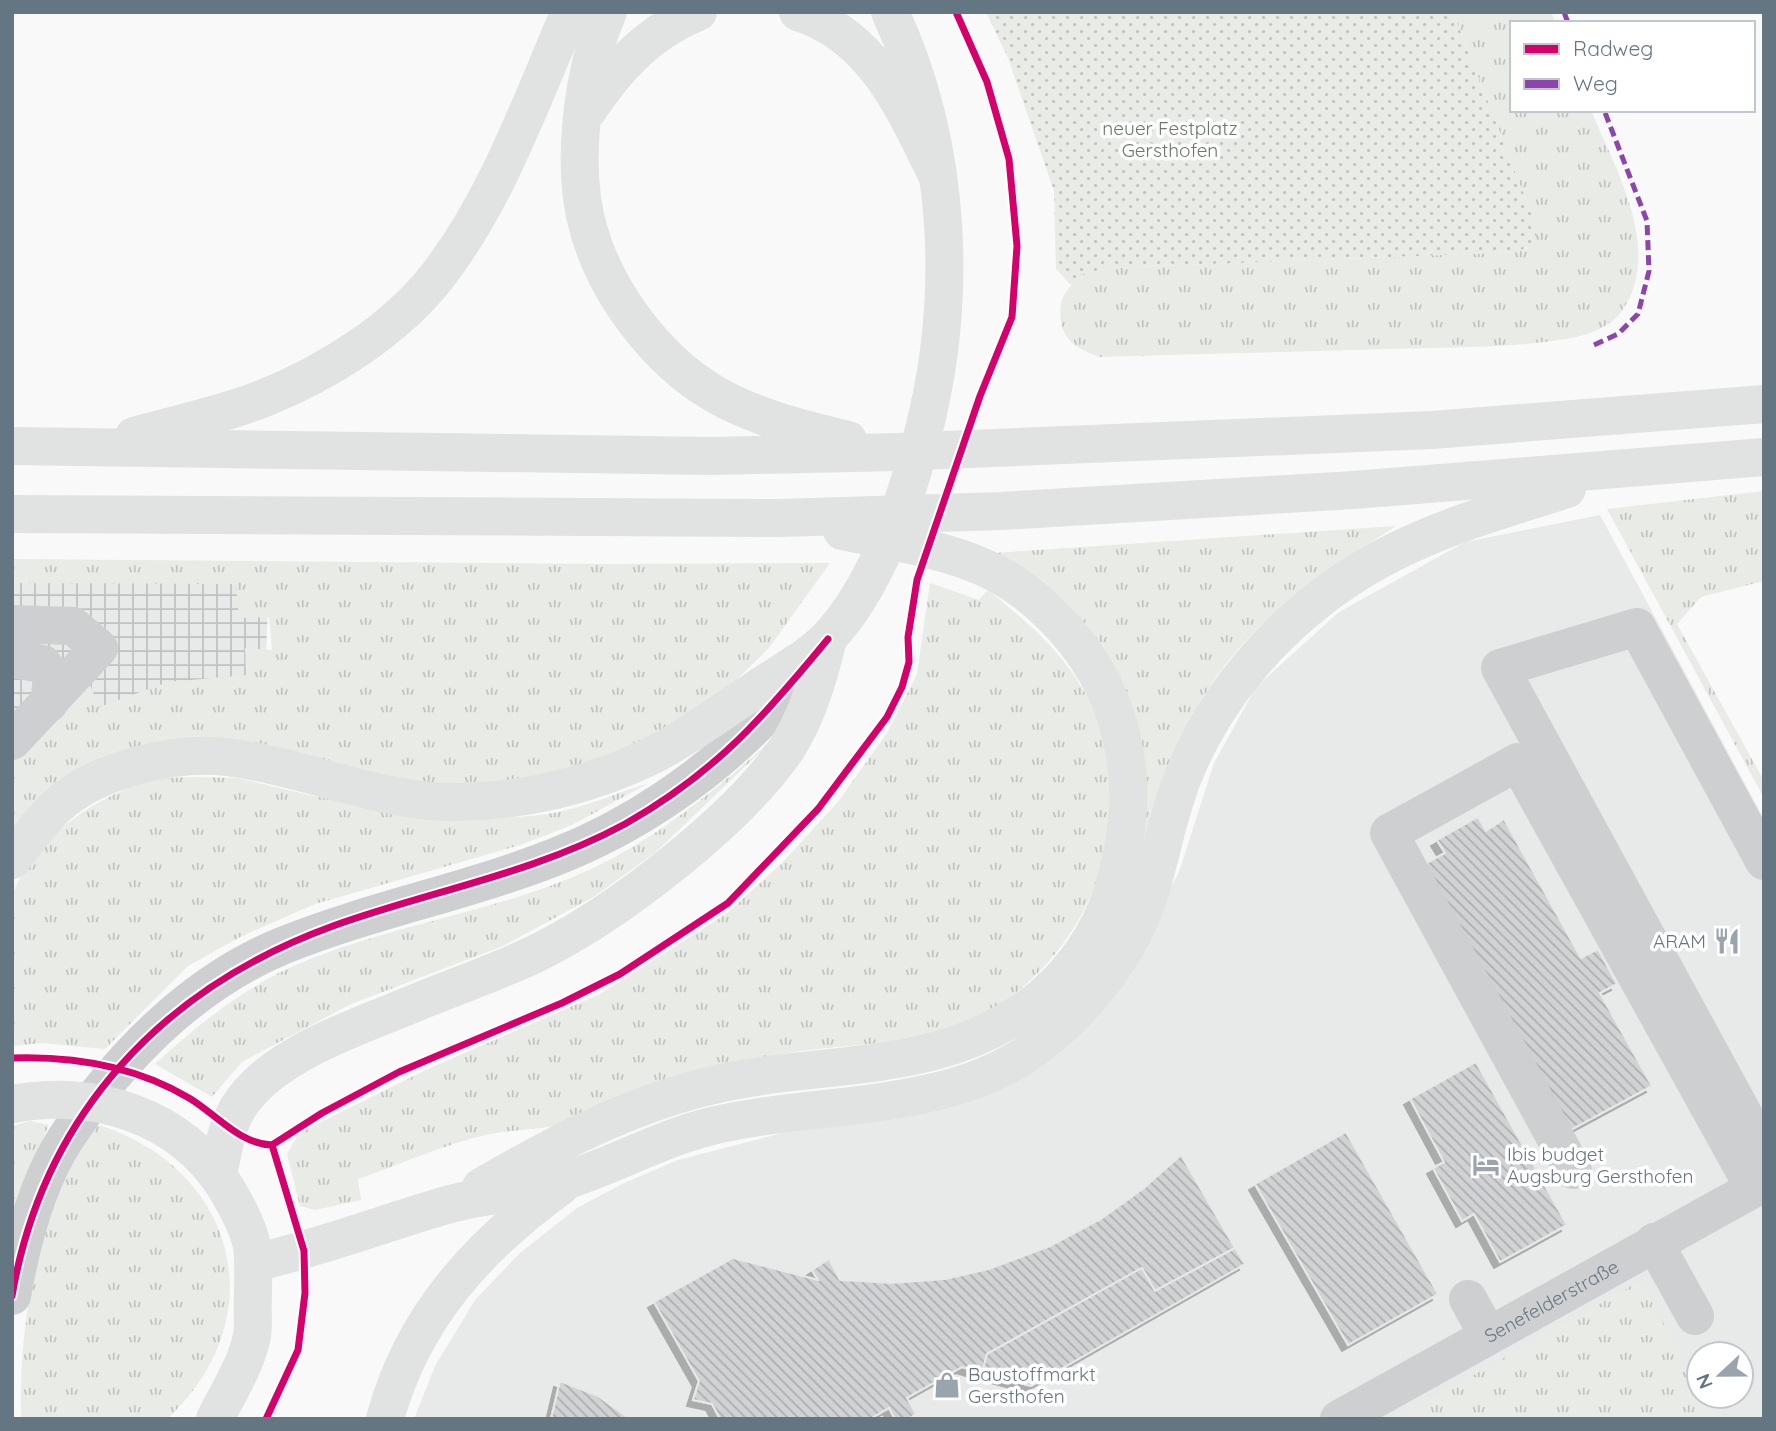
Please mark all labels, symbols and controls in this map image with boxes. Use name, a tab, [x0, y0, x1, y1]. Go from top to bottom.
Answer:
legend	[1510, 21, 1755, 112]
text: Radweg	[1573, 35, 1653, 61]
text: Weg	[1573, 70, 1618, 96]
park label: neuer Festplatz Gersthofen	[1102, 116, 1238, 162]
restaurant icon: ARAM	[1712, 926, 1742, 956]
place label: ARAM	[1653, 929, 1706, 953]
place label: Ibis budget Augsburg Gersthofen	[1507, 1142, 1693, 1188]
hotel icon: Ibis budget Augsburg Gersthofen	[1471, 1150, 1501, 1180]
street label: Senefelderstraße	[1480, 1254, 1623, 1348]
north arrow	[1685, 1340, 1755, 1410]
place label: Baustoffmarkt Gersthofen	[968, 1362, 1096, 1408]
shop icon: Baustoffmarkt Gersthofen	[932, 1370, 962, 1400]
text: N	[1690, 1370, 1718, 1392]

